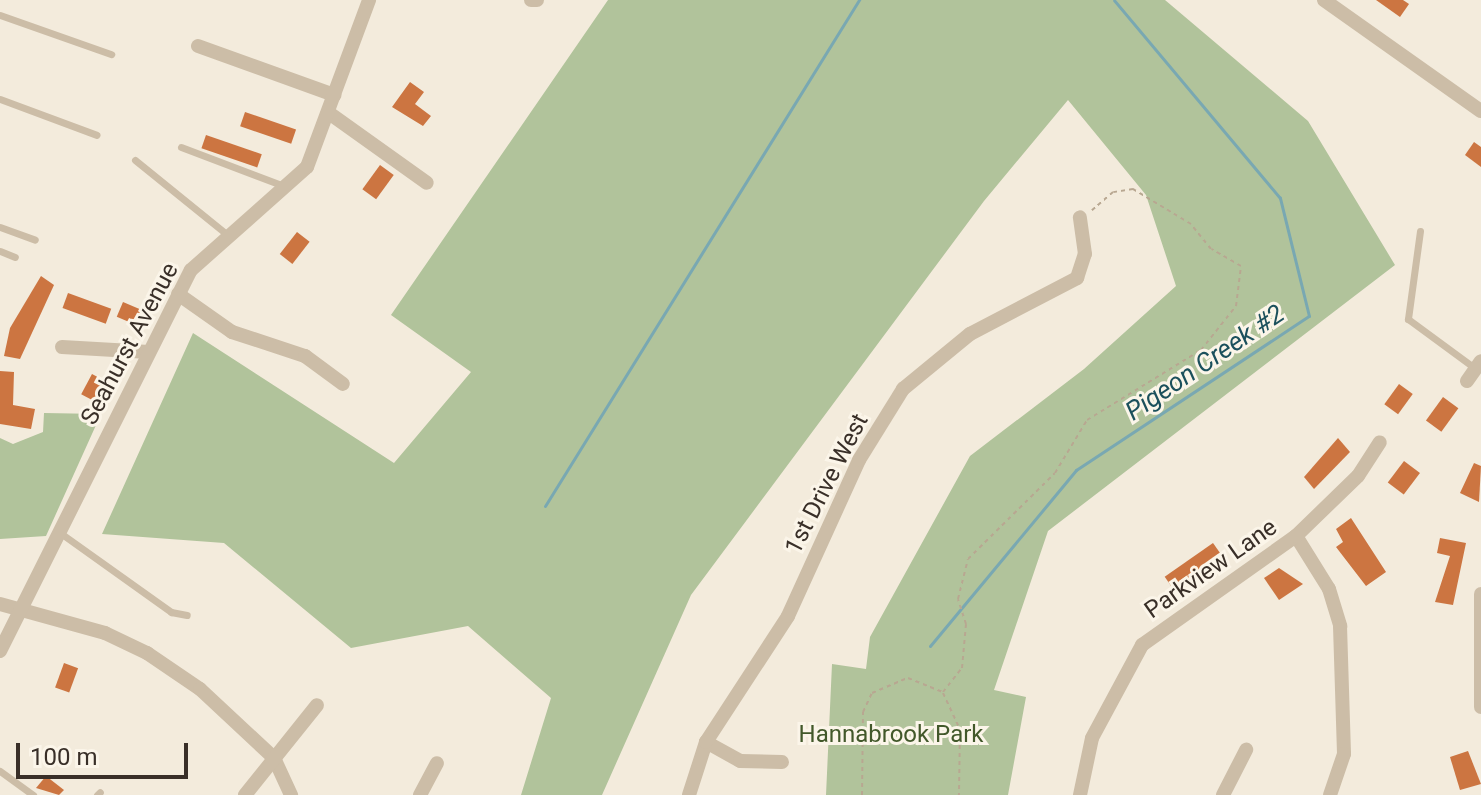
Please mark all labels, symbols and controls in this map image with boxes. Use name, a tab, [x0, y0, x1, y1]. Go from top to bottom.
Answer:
street label: Seahurst Avenue	[75, 258, 185, 430]
water label: Pigeon Creek #2	[1120, 298, 1290, 428]
street label: 1st Drive West	[779, 409, 875, 559]
street label: Parkview Lane	[1139, 513, 1283, 625]
park label: Hannabrook Park	[799, 721, 983, 749]
scale bar	[20, 727, 192, 777]
text: 100 m	[30, 743, 97, 771]

